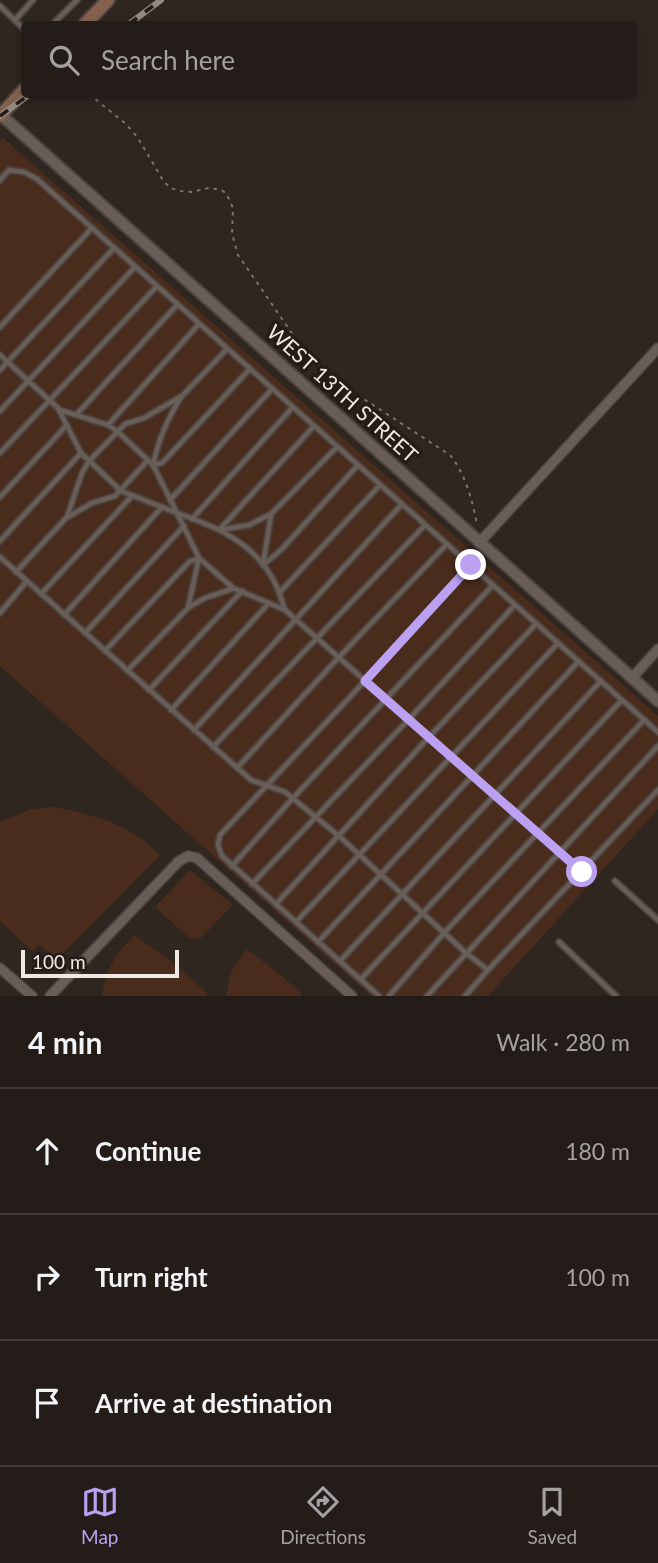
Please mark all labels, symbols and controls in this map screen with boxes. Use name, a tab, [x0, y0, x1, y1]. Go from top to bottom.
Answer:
search box	[21, 21, 637, 98]
icon: search	[45, 41, 83, 79]
text: Search here	[101, 44, 235, 76]
street label: WEST 13TH STREET	[262, 319, 424, 468]
route end	[455, 549, 486, 580]
route start	[566, 856, 597, 887]
scale bar	[21, 947, 178, 979]
text: 100 m	[32, 950, 86, 973]
text: 4 min	[28, 1024, 102, 1060]
text: Walk · 280 m	[496, 1028, 630, 1056]
icon: ahead	[28, 1132, 66, 1170]
text: Continue	[95, 1135, 201, 1167]
text: 180 m	[565, 1137, 630, 1165]
icon: right	[28, 1258, 66, 1296]
text: Turn right	[95, 1261, 208, 1293]
text: 100 m	[565, 1263, 630, 1291]
icon: arrive	[28, 1384, 66, 1422]
text: Arrive at destination	[95, 1387, 332, 1419]
tab: Map	[81, 1483, 119, 1548]
tab: Directions	[280, 1483, 366, 1548]
tab: Saved	[528, 1483, 577, 1548]

